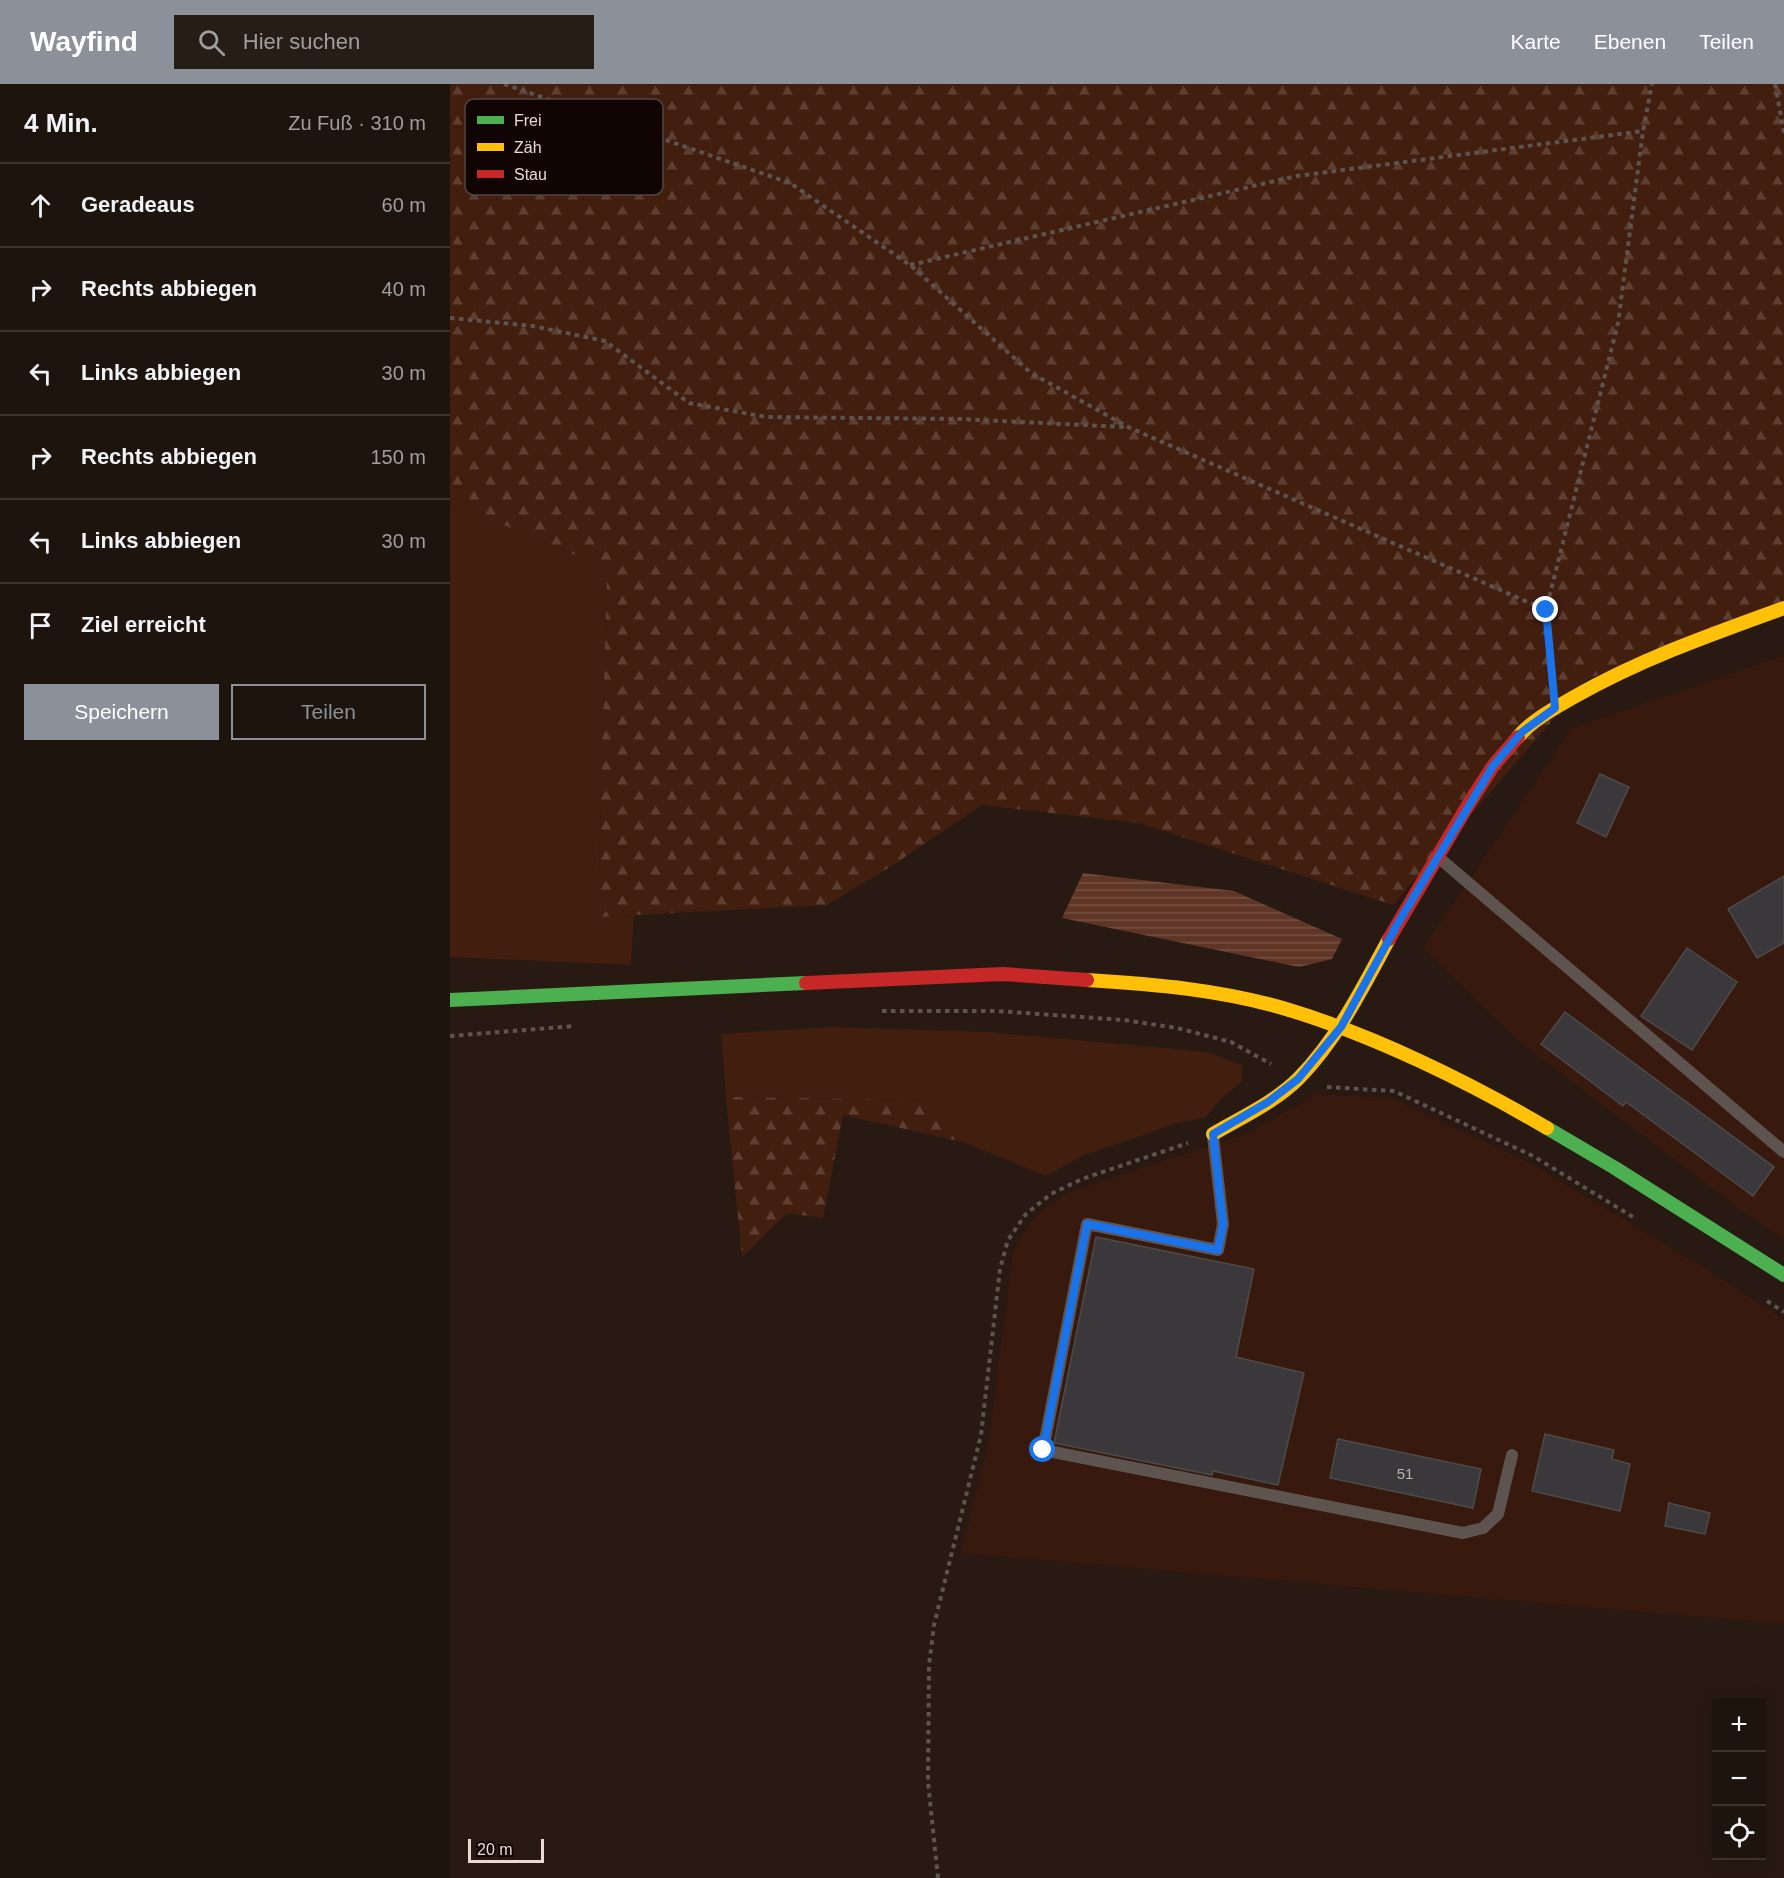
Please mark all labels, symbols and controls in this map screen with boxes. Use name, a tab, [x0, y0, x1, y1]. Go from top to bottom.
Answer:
search box	[174, 15, 594, 69]
text: Wayfind	[30, 26, 138, 57]
icon: search	[195, 26, 228, 59]
text: Hier suchen	[243, 29, 360, 54]
text: Karte	[1511, 30, 1561, 53]
text: Ebenen	[1594, 30, 1666, 53]
text: Teilen	[1699, 30, 1754, 53]
legend	[465, 99, 663, 195]
text: 4 Min.	[24, 108, 98, 138]
text: Zu Fuß · 310 m	[288, 112, 426, 134]
text: Frei	[514, 112, 542, 129]
text: Zäh	[514, 139, 542, 156]
text: Stau	[514, 166, 547, 183]
icon: ahead	[24, 189, 57, 222]
text: Geradeaus	[81, 192, 195, 217]
text: 60 m	[382, 194, 426, 216]
icon: right	[24, 273, 57, 306]
text: Rechts abbiegen	[81, 276, 257, 301]
text: 40 m	[382, 278, 426, 300]
icon: left	[24, 357, 57, 390]
text: Links abbiegen	[81, 360, 241, 385]
text: 30 m	[382, 362, 426, 384]
icon: right	[24, 441, 57, 474]
text: Rechts abbiegen	[81, 444, 257, 469]
text: 150 m	[370, 446, 426, 468]
icon: left	[24, 525, 57, 558]
text: Links abbiegen	[81, 528, 241, 553]
text: 30 m	[382, 530, 426, 552]
route end	[1532, 596, 1558, 622]
icon: arrive	[24, 609, 57, 642]
text: Ziel erreicht	[81, 612, 206, 637]
button: Speichern	[24, 684, 219, 740]
button: Teilen	[231, 684, 426, 740]
route start	[1029, 1436, 1055, 1462]
house number: 51	[1397, 1465, 1413, 1482]
map controls	[1712, 1698, 1766, 1860]
button: +	[1712, 1698, 1766, 1752]
button: −	[1712, 1752, 1766, 1806]
button: locate	[1712, 1806, 1766, 1860]
scale bar	[468, 1836, 544, 1864]
text: 20 m	[477, 1841, 513, 1858]

